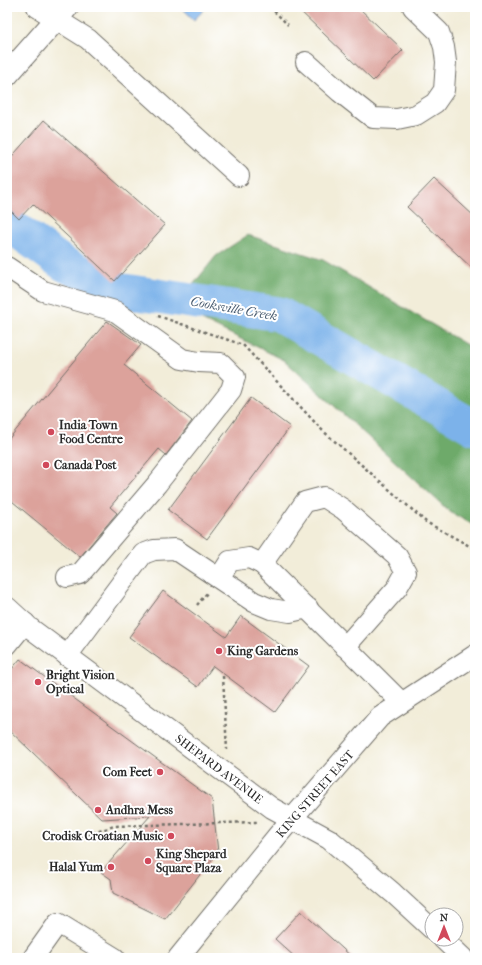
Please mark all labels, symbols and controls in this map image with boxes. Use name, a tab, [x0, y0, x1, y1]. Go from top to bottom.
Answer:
water label: Cooksville Creek	[189, 293, 279, 324]
place label: India Town Food Centre	[58, 418, 123, 446]
marker: India Town Food Centre	[46, 427, 56, 437]
place label: Canada Post	[54, 458, 117, 472]
marker: Canada Post	[41, 460, 51, 470]
place label: King Gardens	[227, 644, 299, 659]
marker: King Gardens	[214, 646, 224, 656]
place label: Bright Vision Optical	[46, 668, 116, 697]
marker: Bright Vision Optical	[33, 677, 43, 687]
street label: SHEPARD AVENUE	[172, 732, 266, 806]
street label: KING STREET EAST	[273, 747, 357, 841]
place label: Com Feet	[103, 765, 153, 779]
marker: Com Feet	[155, 767, 165, 777]
place label: Andhra Mess	[105, 803, 173, 817]
marker: Andhra Mess	[93, 805, 103, 815]
place label: Crodisk Croatian Music	[42, 829, 164, 843]
marker: Crodisk Croatian Music	[166, 831, 176, 841]
place label: King Shepard Square Plaza	[156, 847, 227, 876]
marker: King Shepard Square Plaza	[143, 856, 153, 866]
place label: Halal Yum	[49, 860, 104, 874]
marker: Halal Yum	[106, 862, 116, 872]
north arrow	[424, 907, 464, 947]
text: N	[440, 911, 449, 924]

